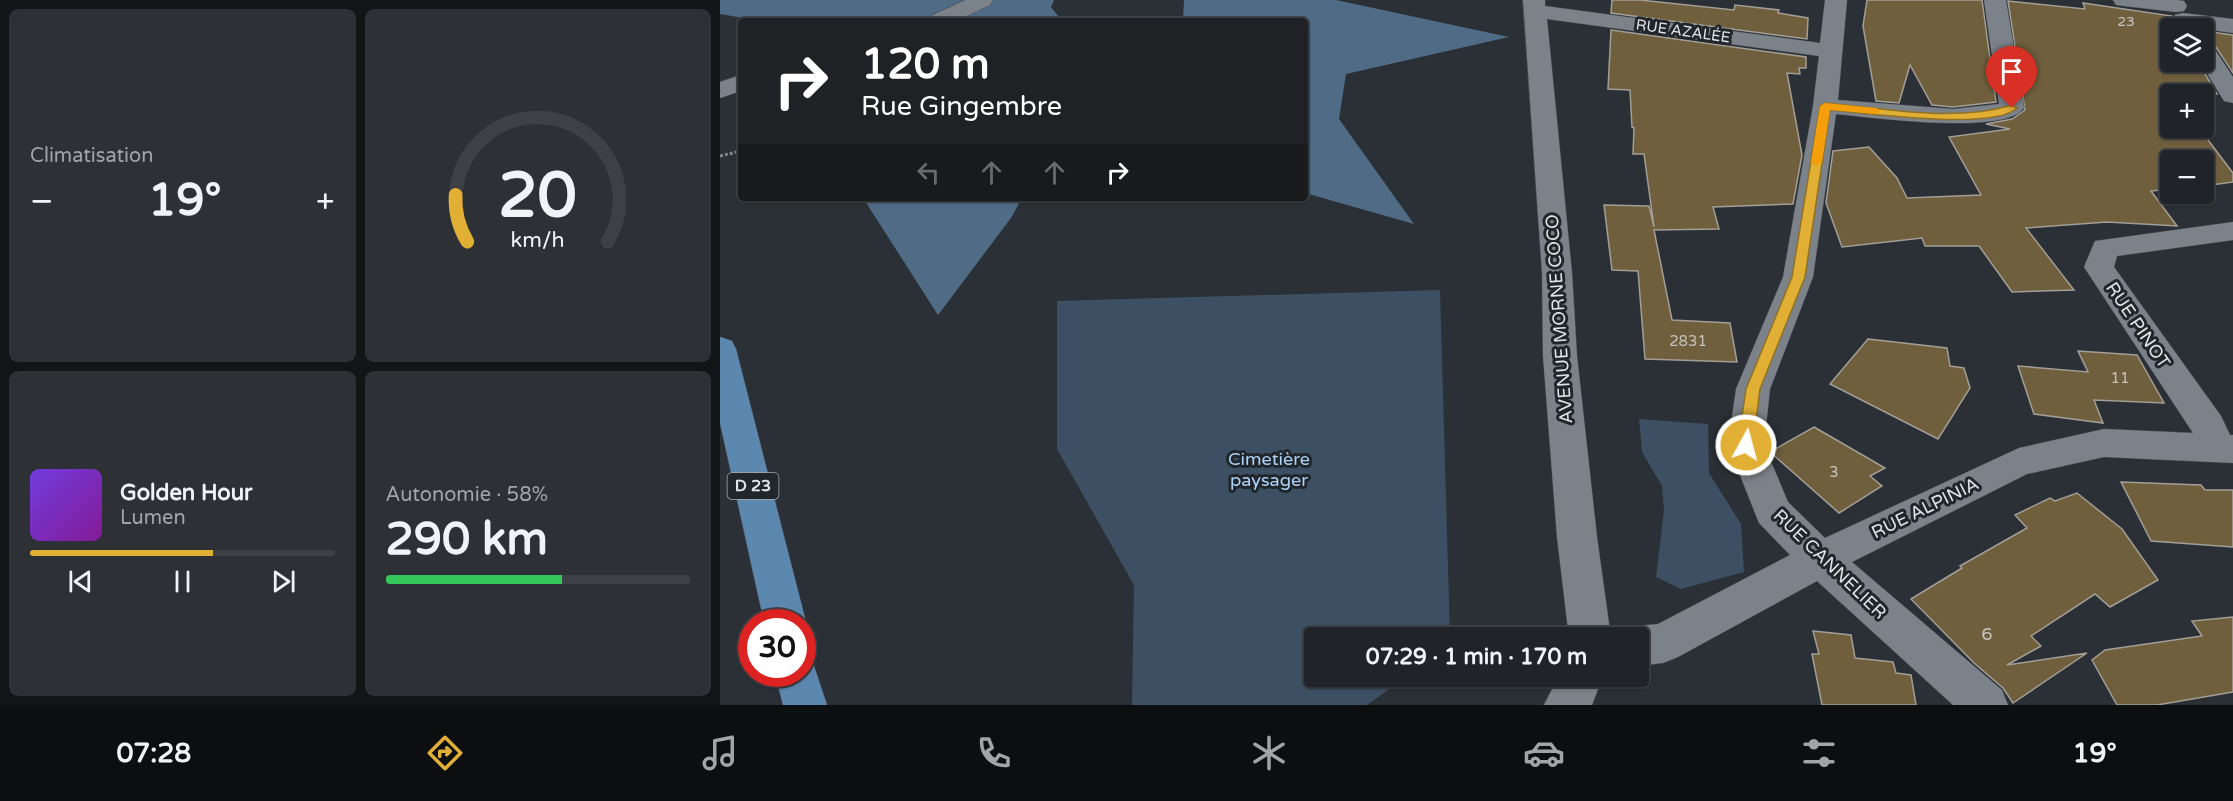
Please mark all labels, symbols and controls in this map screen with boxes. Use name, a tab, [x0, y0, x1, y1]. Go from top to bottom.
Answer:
house number: 23	[2117, 13, 2135, 30]
street label: RUE AZALÉE	[1635, 15, 1731, 47]
map controls	[2160, 18, 2214, 204]
button: layers	[2160, 18, 2214, 72]
text: 120 m	[861, 39, 990, 90]
icon: right	[762, 42, 840, 120]
pin	[1986, 46, 2037, 108]
icon: arrive	[1995, 55, 2028, 88]
button: +	[2160, 84, 2214, 138]
text: Rue Gingembre	[861, 90, 1062, 123]
text: Climatisation	[30, 144, 153, 168]
button: −	[2160, 150, 2214, 204]
icon: left	[912, 156, 945, 189]
icon: ahead	[975, 156, 1008, 189]
icon: ahead	[1038, 156, 1071, 189]
icon: right	[1101, 156, 1134, 189]
text: 20	[499, 159, 577, 234]
text: 19°	[148, 174, 221, 228]
text: −	[30, 182, 54, 221]
text: +	[316, 182, 334, 221]
street label: AVENUE MORNE COCO	[1541, 214, 1577, 424]
text: km/h	[511, 228, 565, 254]
street label: RUE PINOT	[2101, 278, 2175, 372]
house number: 2831	[1669, 332, 1707, 350]
house number: 11	[2111, 369, 2129, 387]
position arrow	[1714, 413, 1778, 477]
park label: Cimetière paysager	[1228, 448, 1310, 491]
house number: 3	[1829, 463, 1839, 481]
road number: D 23	[728, 473, 778, 499]
street label: RUE ALPINIA	[1868, 473, 1982, 543]
text: Golden Hour	[120, 480, 252, 506]
text: Autonomie · 58%	[386, 483, 548, 507]
street label: RUE CANNELIER	[1769, 504, 1891, 624]
text: Lumen	[120, 506, 186, 530]
text: 290 km	[386, 513, 548, 567]
icon: previous	[64, 565, 97, 598]
icon: pause	[166, 565, 199, 598]
icon: next	[267, 565, 300, 598]
speed limit sign: 30	[738, 609, 816, 687]
house number: 6	[1981, 623, 1993, 645]
text: 07:29 · 1 min · 170 m	[1366, 644, 1587, 670]
icon: directions	[424, 732, 466, 774]
icon: music	[699, 732, 741, 774]
icon: phone	[973, 732, 1015, 774]
icon: climate	[1248, 732, 1290, 774]
icon: car	[1523, 732, 1565, 774]
icon: filters	[1798, 732, 1840, 774]
text: 07:28	[116, 737, 191, 770]
text: 19°	[2072, 737, 2117, 770]

